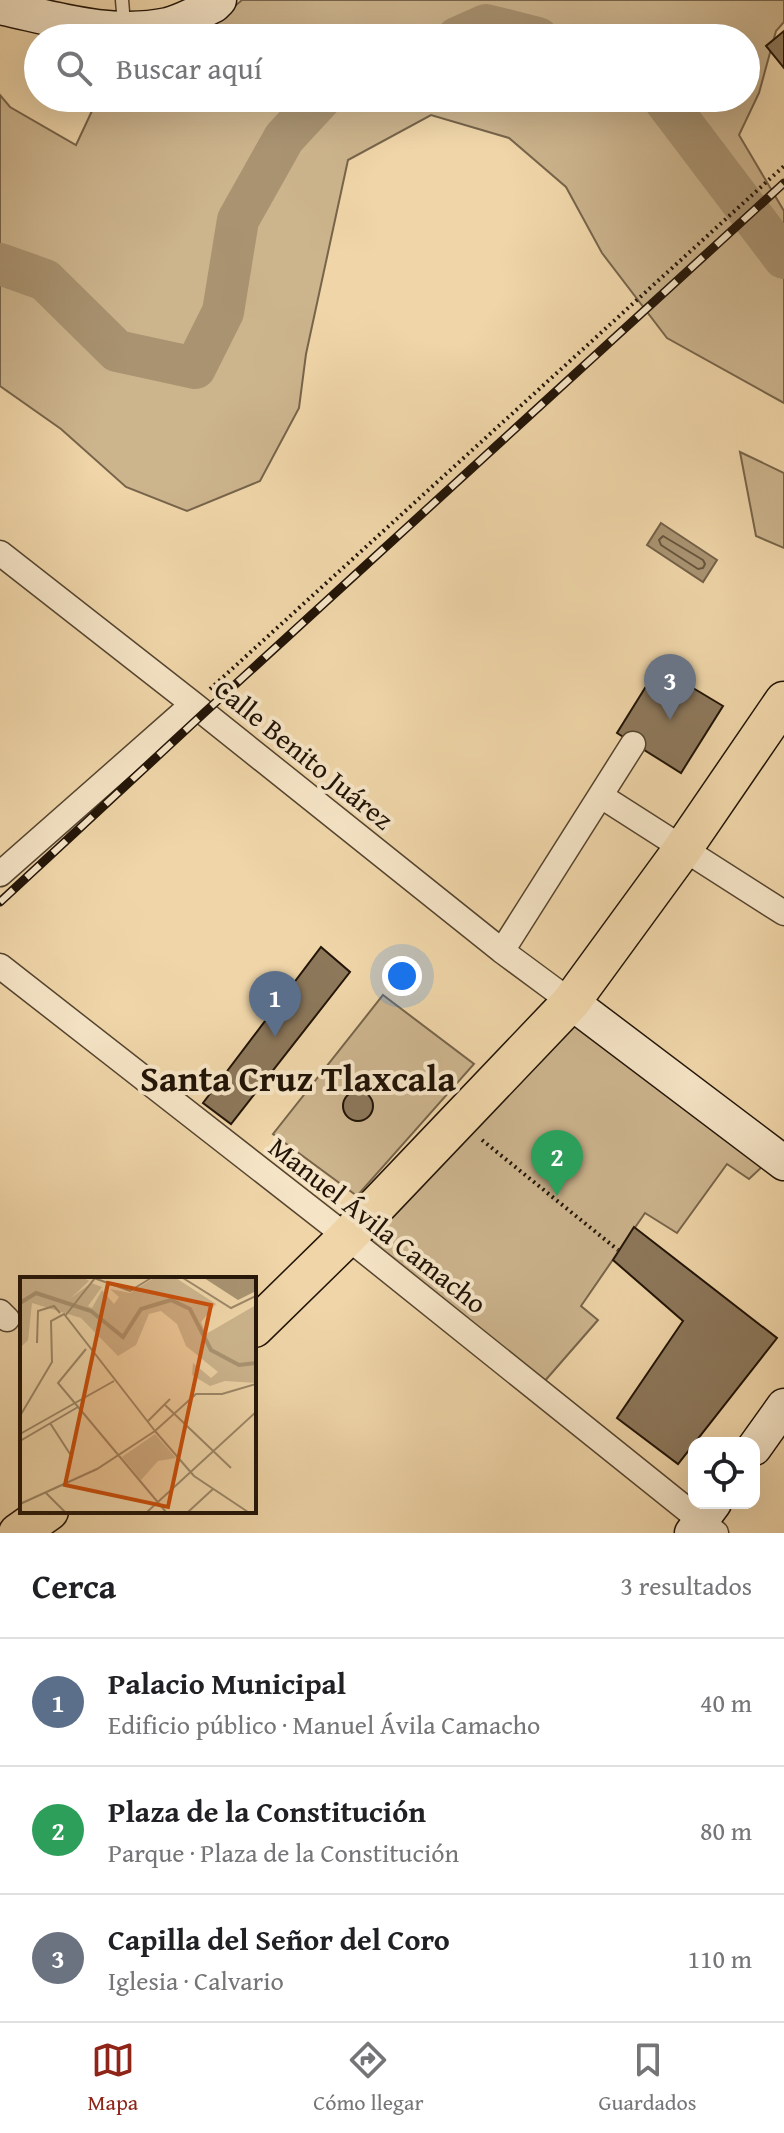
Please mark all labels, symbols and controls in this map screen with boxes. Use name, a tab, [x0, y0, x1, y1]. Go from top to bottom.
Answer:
search box	[24, 24, 760, 112]
icon: search	[52, 46, 96, 90]
text: Buscar aquí	[116, 46, 262, 90]
pin: 3	[644, 654, 696, 720]
street label: Calle Benito Juárez	[206, 668, 403, 839]
your location	[382, 956, 422, 996]
pin: 1	[249, 971, 301, 1037]
district label: Santa Cruz Tlaxcala	[140, 1051, 456, 1104]
street label: Manuel Ávila Camacho	[261, 1126, 496, 1323]
pin: 2	[531, 1130, 583, 1196]
inset map	[20, 1277, 256, 1513]
map controls	[688, 1437, 760, 1509]
button: locate	[688, 1437, 760, 1509]
text: Cerca	[32, 1561, 116, 1610]
text: 3 resultados	[621, 1566, 752, 1605]
text: Palacio Municipal	[108, 1661, 346, 1705]
text: 1	[51, 1683, 65, 1722]
text: 40 m	[700, 1683, 752, 1722]
text: Edificio público · Manuel Ávila Camacho	[108, 1705, 540, 1744]
text: Plaza de la Constitución	[108, 1789, 426, 1833]
text: 2	[51, 1811, 65, 1850]
text: 80 m	[700, 1811, 752, 1850]
text: Parque · Plaza de la Constitución	[108, 1833, 459, 1872]
text: Capilla del Señor del Coro	[108, 1917, 450, 1961]
text: 3	[51, 1939, 65, 1978]
text: 110 m	[687, 1939, 752, 1978]
text: Iglesia · Calvario	[108, 1961, 284, 2000]
tab: Mapa	[88, 2038, 138, 2118]
tab: Cómo llegar	[313, 2038, 424, 2118]
tab: Guardados	[599, 2038, 696, 2118]

